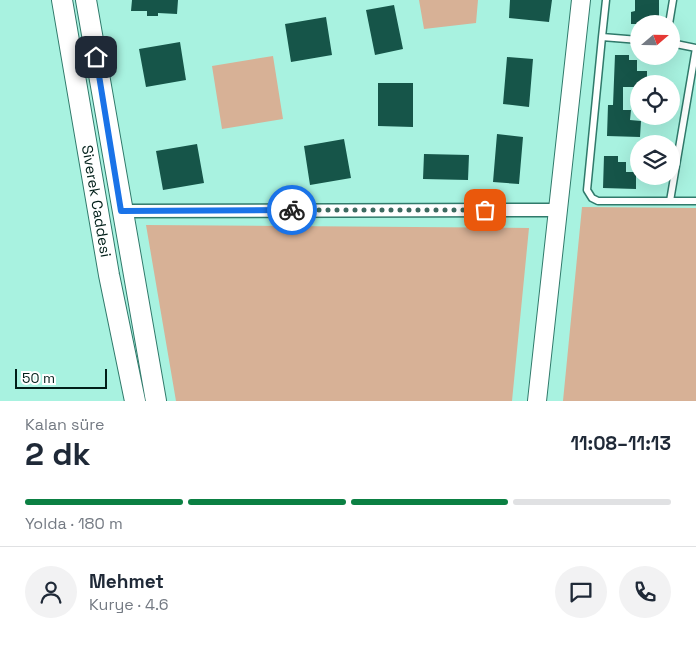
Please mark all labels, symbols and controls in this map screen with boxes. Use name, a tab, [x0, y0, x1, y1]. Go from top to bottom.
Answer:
north arrow	[630, 15, 680, 65]
map controls	[630, 15, 680, 185]
pin	[75, 36, 117, 78]
icon: home	[82, 43, 110, 71]
button: locate	[630, 75, 680, 125]
button: layers	[630, 135, 680, 185]
street label: Siverek Caddesi	[78, 143, 116, 259]
courier	[267, 185, 317, 235]
pin	[464, 189, 506, 231]
icon: bike	[278, 196, 306, 224]
icon: bag	[471, 196, 499, 224]
scale bar	[15, 366, 108, 389]
text: 50 m	[22, 369, 55, 387]
text: Kalan süre	[25, 414, 104, 435]
text: 11:08–11:13	[570, 431, 671, 456]
text: 2 dk	[25, 434, 91, 474]
text: Yolda · 180 m	[25, 513, 123, 534]
button: person	[25, 566, 77, 618]
button: chat	[555, 566, 607, 618]
button: phone	[619, 566, 671, 618]
text: Mehmet	[89, 569, 164, 594]
text: Kurye · 4.6	[89, 594, 169, 615]

